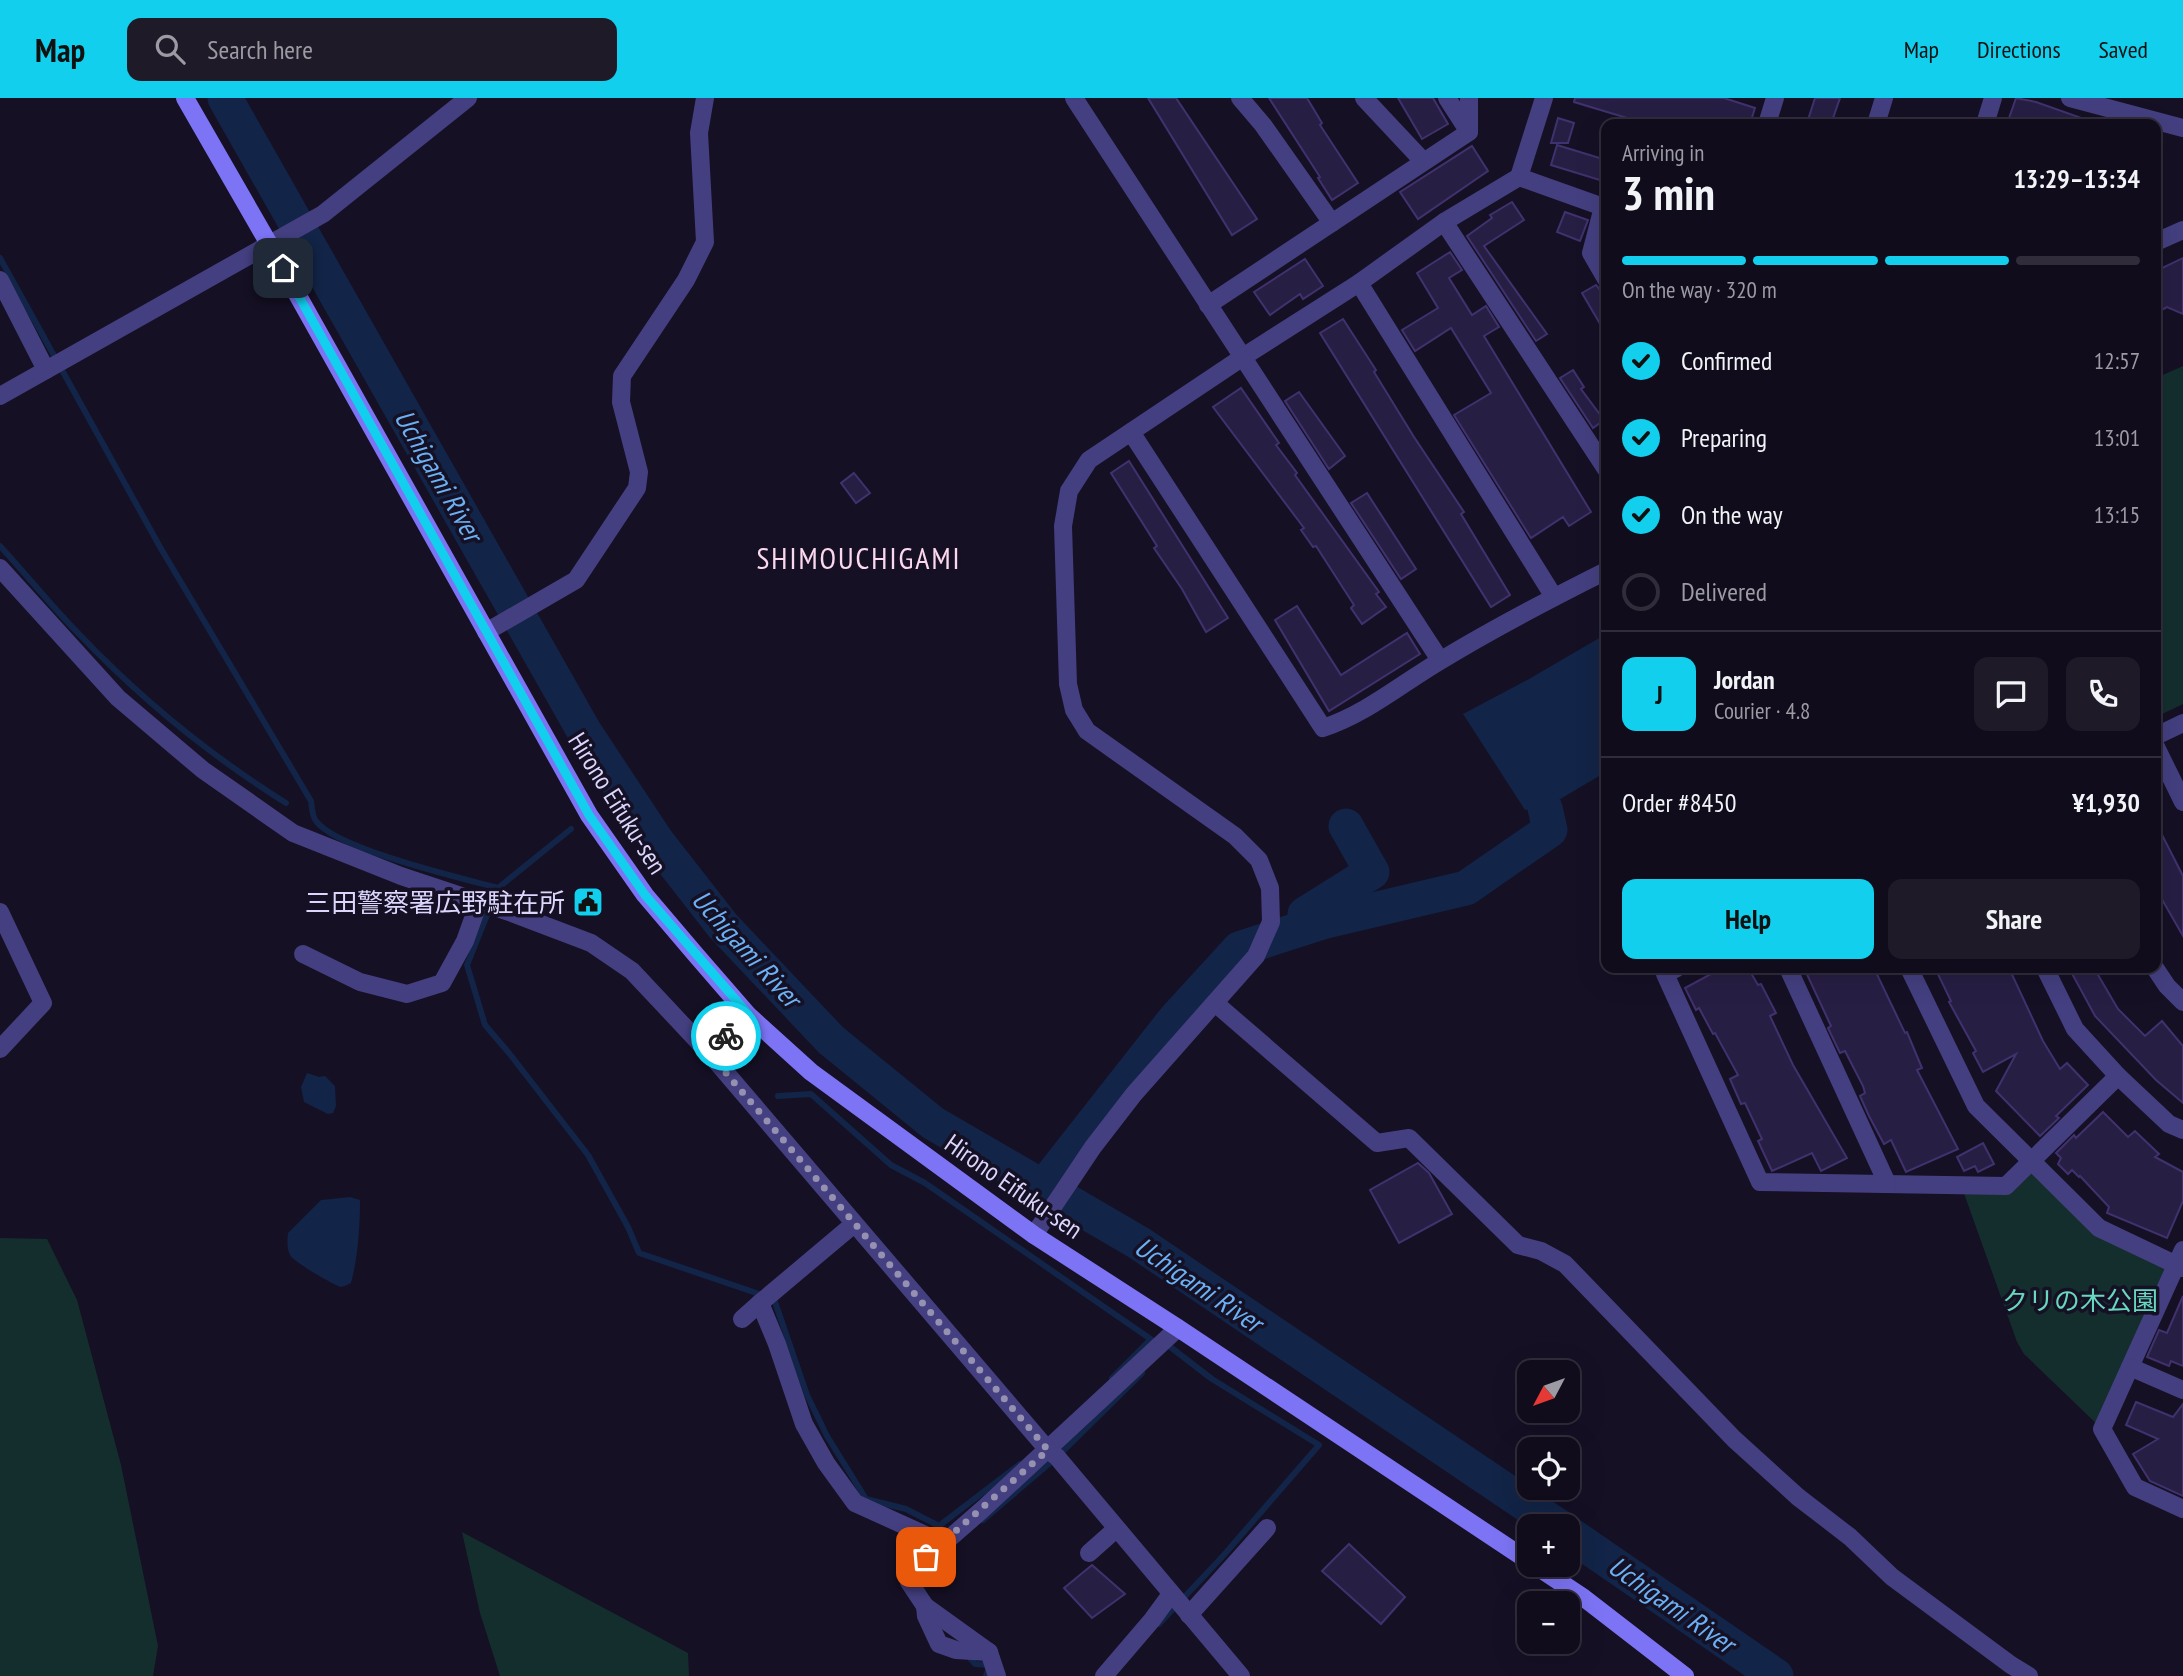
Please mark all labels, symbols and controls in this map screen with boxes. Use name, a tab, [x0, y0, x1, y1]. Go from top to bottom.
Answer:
search box	[127, 18, 617, 81]
text: Map	[35, 28, 85, 71]
icon: search	[151, 30, 189, 68]
text: Search here	[207, 33, 313, 66]
text: Map	[1904, 34, 1939, 65]
text: Directions	[1977, 34, 2061, 65]
text: Saved	[2099, 34, 2148, 65]
text: Arriving in	[1622, 138, 1704, 167]
text: 13:29–13:34	[2013, 162, 2140, 195]
text: 3 min	[1622, 163, 1715, 223]
pin	[253, 238, 313, 298]
icon: home	[264, 249, 302, 287]
text: On the way · 320 m	[1622, 275, 1777, 304]
icon: check	[1622, 342, 1660, 380]
text: Confirmed	[1681, 344, 1772, 377]
text: 12:57	[2094, 346, 2140, 375]
water label: Uchigami River	[386, 402, 494, 551]
icon: check	[1622, 419, 1660, 457]
text: Preparing	[1681, 421, 1767, 454]
text: 13:01	[2094, 423, 2140, 452]
icon: check	[1622, 496, 1660, 534]
text: On the way	[1681, 498, 1783, 531]
text: 13:15	[2094, 500, 2140, 529]
district label: SHIMOUCHIGAMI	[757, 538, 961, 577]
text: Delivered	[1681, 575, 1767, 608]
button: chat	[1974, 657, 2048, 731]
button: phone	[2066, 657, 2140, 731]
text: Jordan	[1714, 663, 1775, 696]
text: J	[1655, 678, 1663, 711]
text: Courier · 4.8	[1714, 696, 1810, 725]
street label: Hirono Eifuku-sen	[561, 726, 675, 880]
text: Order #8450	[1622, 786, 1737, 819]
text: ¥1,930	[2072, 786, 2140, 819]
button: Help	[1622, 879, 1874, 959]
button: Share	[1888, 879, 2140, 959]
water label: Uchigami River	[684, 881, 813, 1018]
public building icon: 三田警察署広野駐在所	[571, 885, 605, 919]
place label: 三田警察署広野駐在所	[305, 886, 565, 919]
courier	[691, 1001, 761, 1071]
icon: bike	[707, 1017, 745, 1055]
street label: Hirono Eifuku-sen	[939, 1126, 1089, 1246]
water label: Uchigami River	[1128, 1228, 1273, 1343]
park label: クリの木公園	[2002, 1284, 2158, 1317]
north arrow	[1517, 1360, 1580, 1423]
map controls	[1517, 1360, 1580, 1654]
button: locate	[1517, 1437, 1580, 1500]
button: +	[1517, 1514, 1580, 1577]
pin	[896, 1527, 956, 1587]
icon: bag	[907, 1538, 945, 1576]
water label: Uchigami River	[1602, 1547, 1746, 1664]
button: −	[1517, 1591, 1580, 1654]

